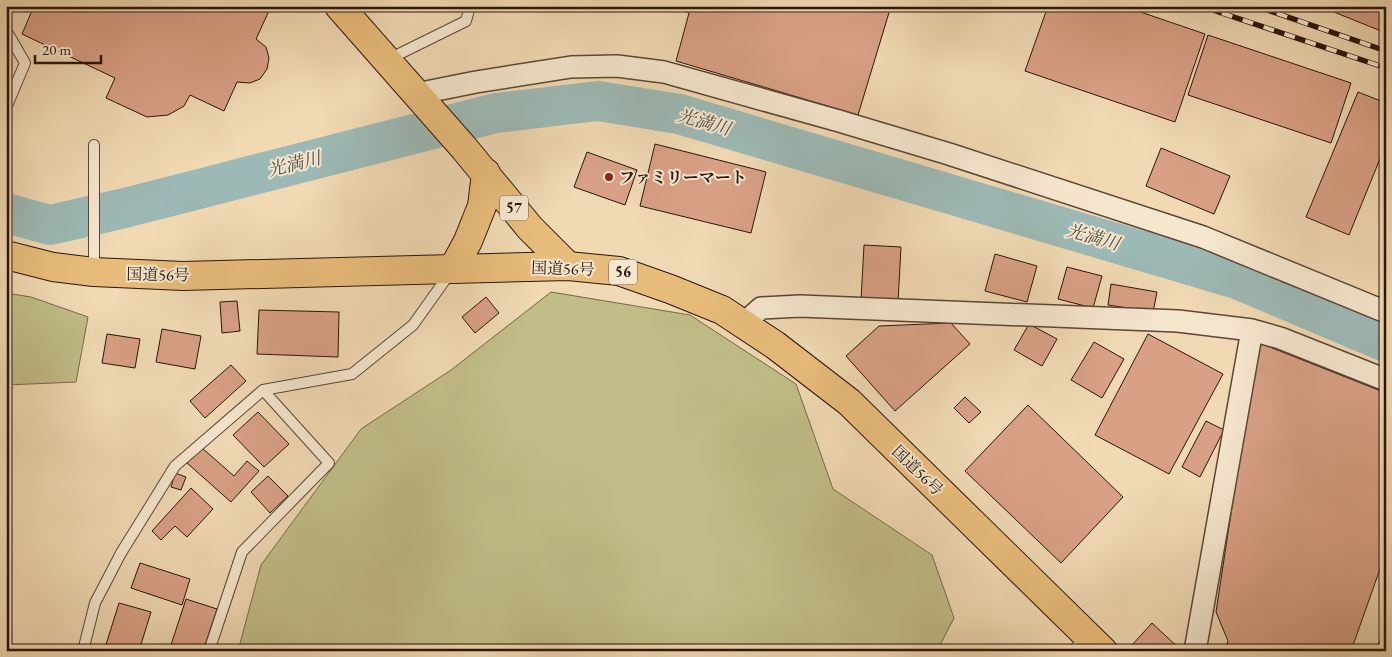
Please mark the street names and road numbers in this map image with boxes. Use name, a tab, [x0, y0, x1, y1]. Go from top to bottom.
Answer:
road number: 57	[500, 196, 528, 220]
street label: 国道56号	[531, 257, 595, 280]
road number: 56	[609, 260, 637, 284]
street label: 国道56号	[126, 263, 190, 286]
street label: 国道56号	[888, 441, 948, 500]

